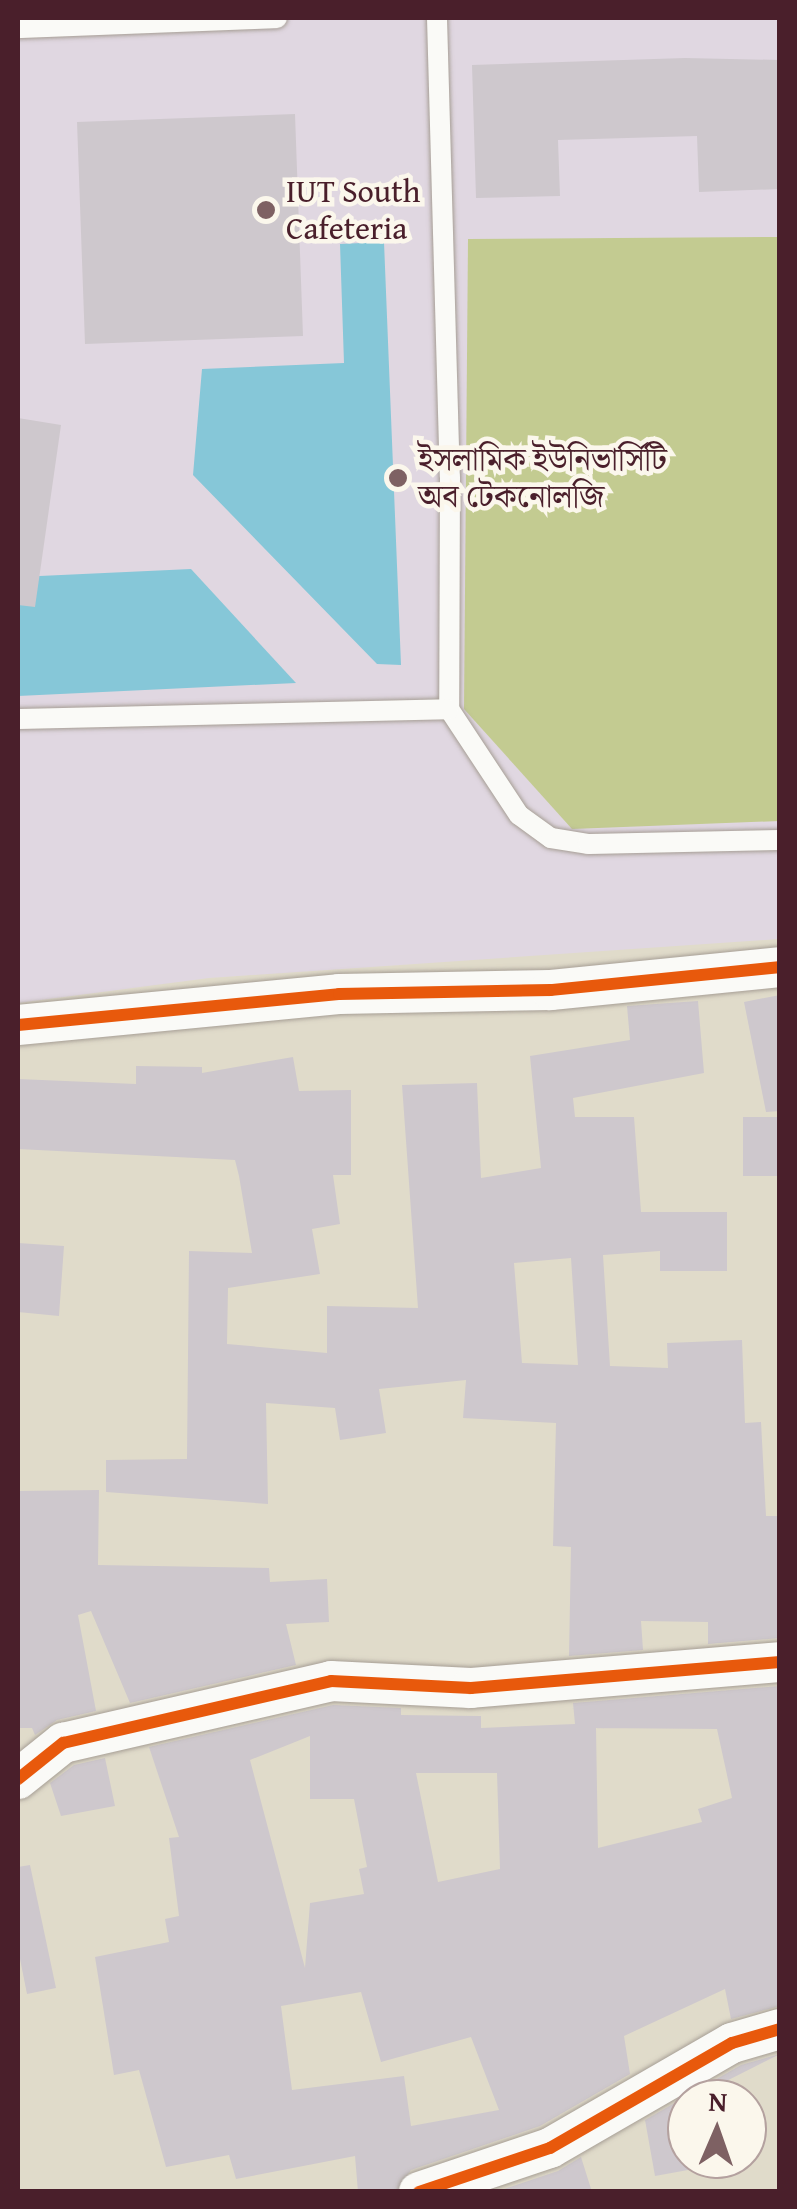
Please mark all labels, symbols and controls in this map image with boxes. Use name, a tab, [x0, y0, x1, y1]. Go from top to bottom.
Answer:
place label: IUT South Cafeteria	[286, 173, 420, 248]
marker: IUT South Cafeteria	[255, 199, 277, 221]
place label: ইসলামিক ইউনিভার্সিটি অব টেকনোলজি	[418, 441, 667, 516]
marker: ইসলামিক ইউনিভার্সিটি অব টেকনোলজি	[387, 467, 409, 489]
north arrow	[667, 2079, 767, 2179]
text: N	[708, 2080, 728, 2121]

